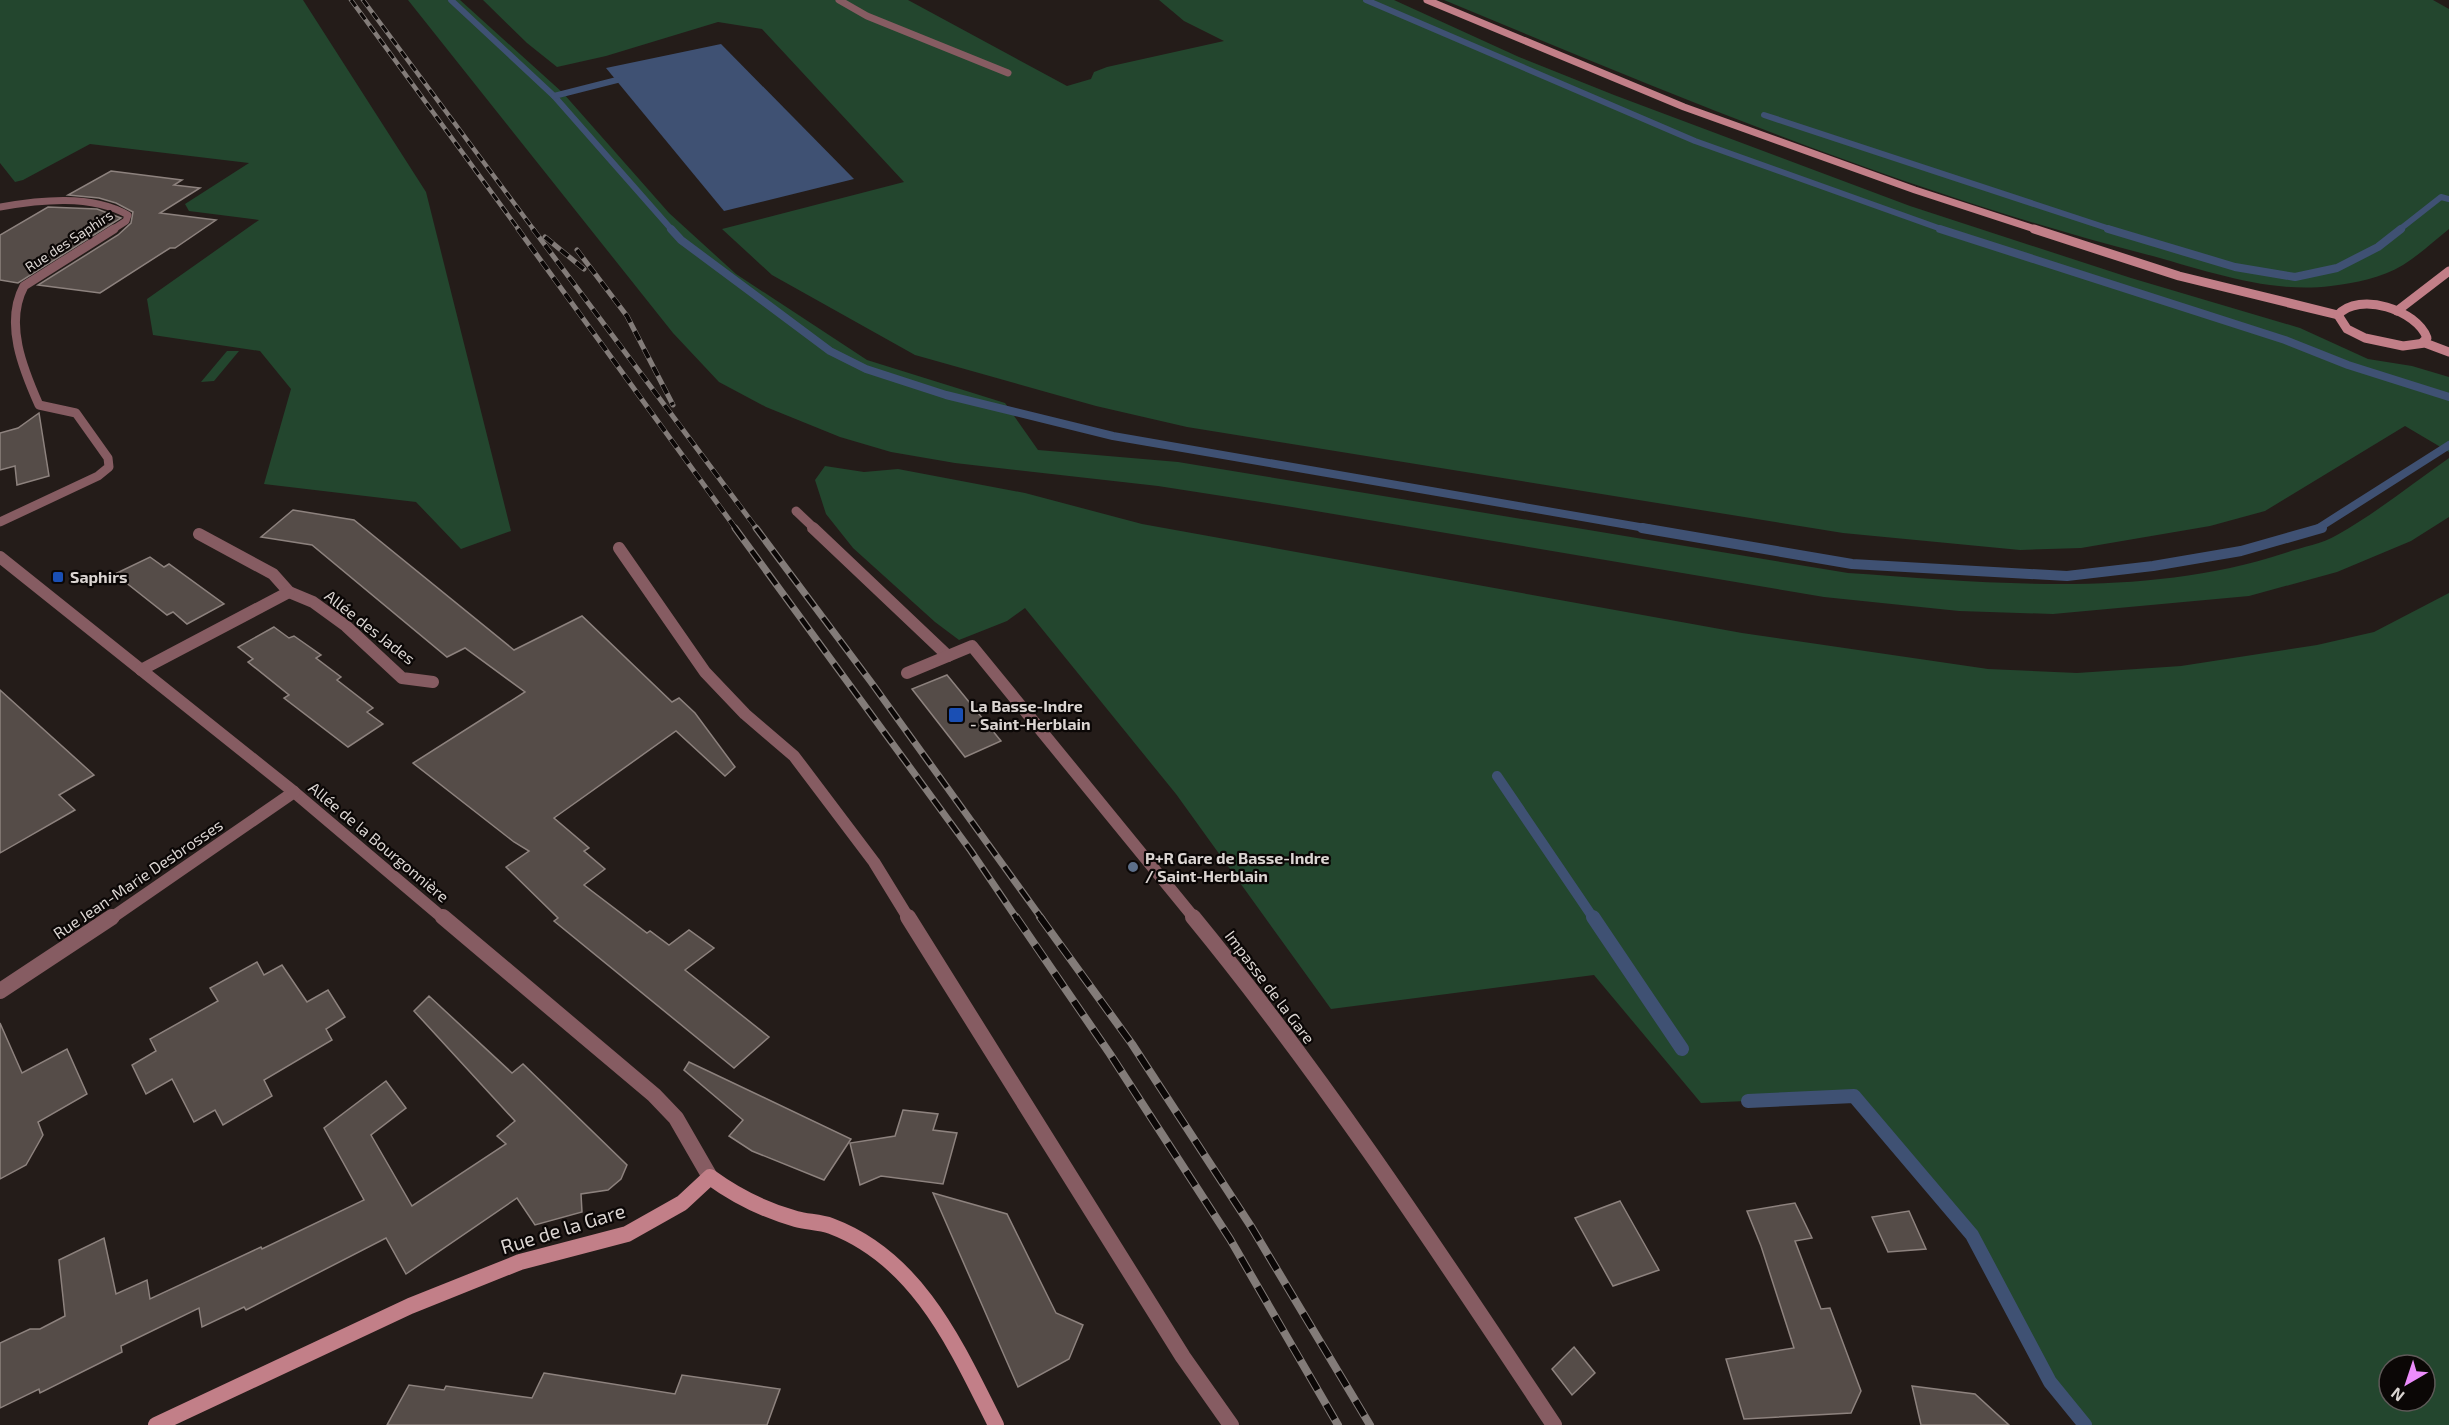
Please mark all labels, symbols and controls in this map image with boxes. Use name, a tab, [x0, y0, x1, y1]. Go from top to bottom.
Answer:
street label: Rue des Saphirs	[22, 206, 116, 275]
place label: Saphirs	[70, 567, 127, 586]
marker: Saphirs	[51, 570, 65, 584]
street label: Allée des Jades	[321, 585, 419, 668]
place label: La Basse-Indre - Saint-Herblain	[970, 696, 1091, 733]
marker: La Basse-Indre - Saint-Herblain	[947, 706, 965, 724]
street label: Allée de la Bourgonnière	[305, 777, 453, 906]
street label: Rue Jean-Marie Desbrosses	[49, 815, 226, 942]
place label: P+R Gare de Basse-Indre / Saint-Herblain	[1145, 848, 1330, 885]
marker: P+R Gare de Basse-Indre / Saint-Herblain	[1126, 860, 1140, 874]
street label: Impasse de la Gare	[1222, 926, 1319, 1047]
street label: Rue de la Gare	[497, 1198, 628, 1258]
north arrow	[2377, 1353, 2437, 1413]
text: N	[2387, 1384, 2408, 1406]

